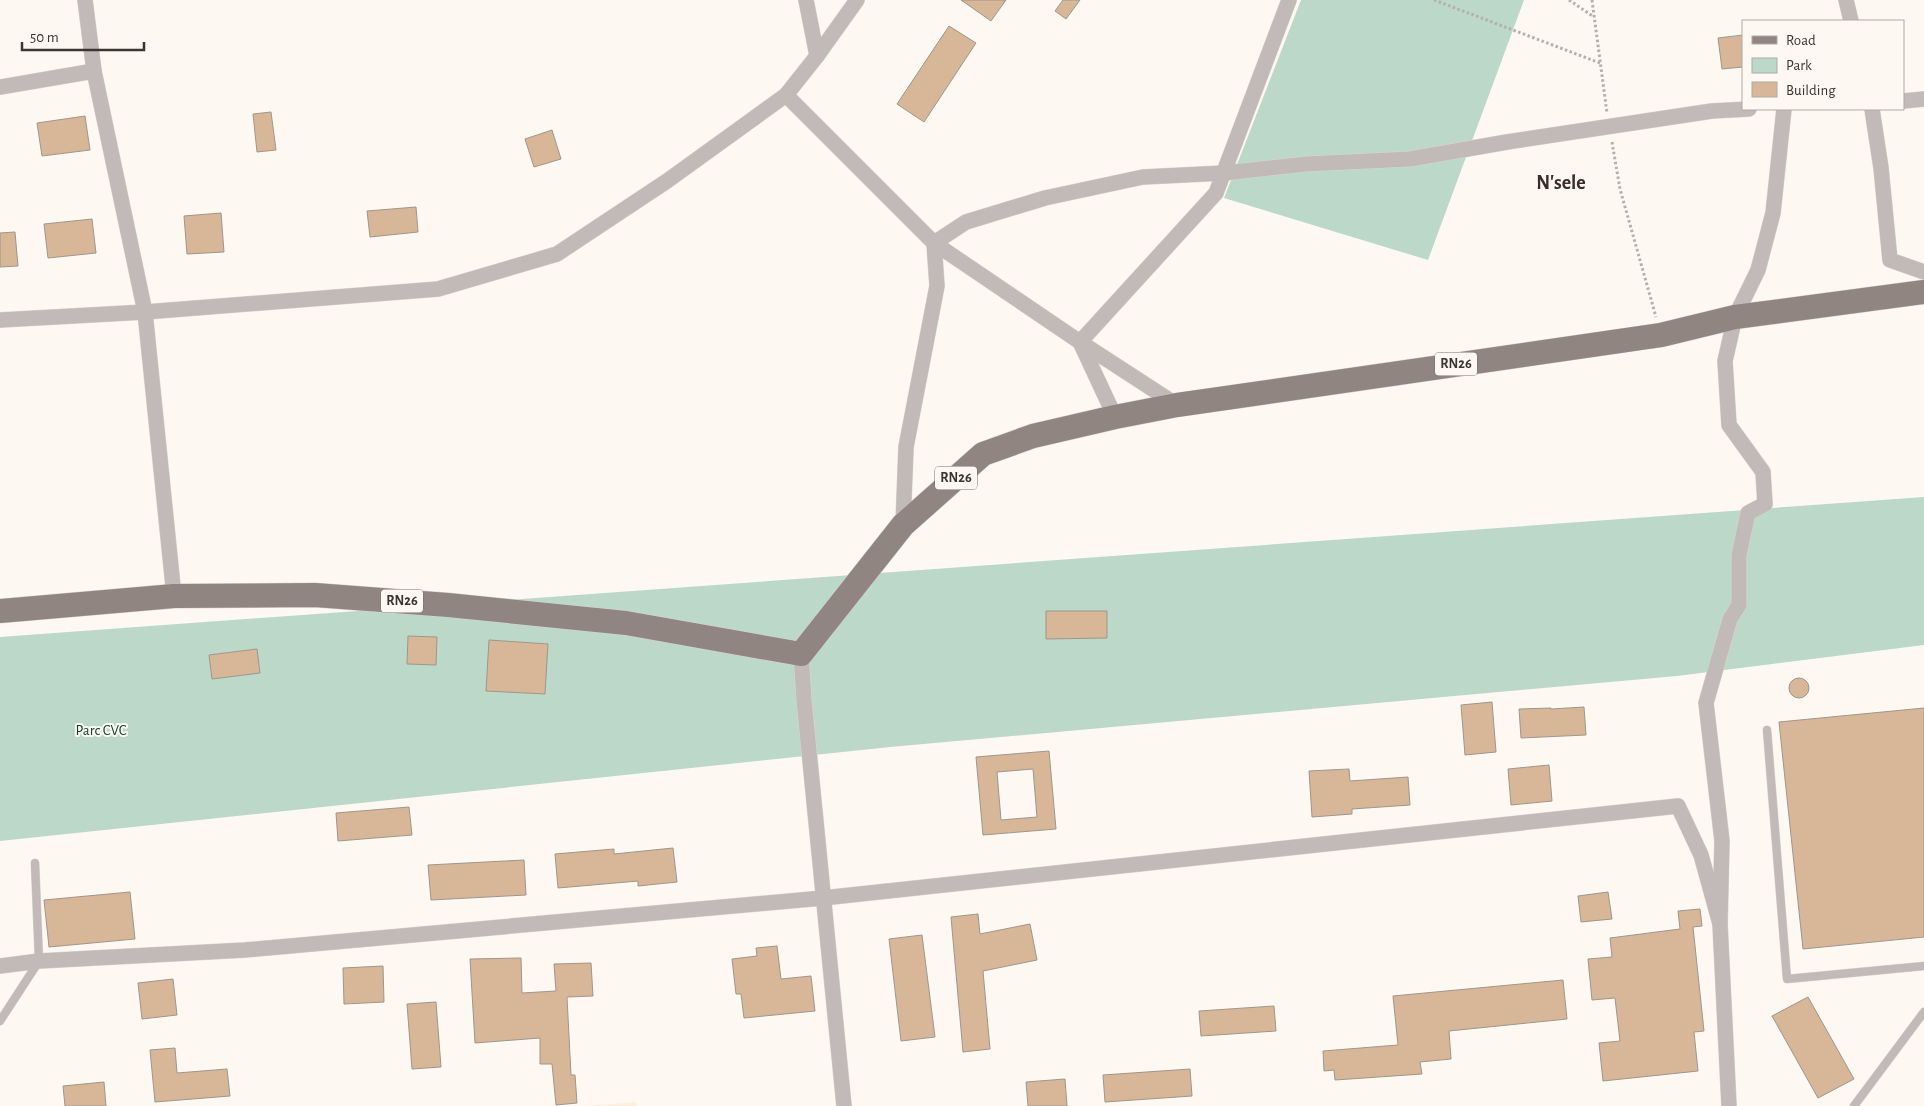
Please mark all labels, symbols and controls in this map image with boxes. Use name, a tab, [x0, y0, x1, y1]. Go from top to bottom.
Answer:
scale bar	[22, 20, 145, 52]
legend	[1742, 20, 1904, 110]
text: 50 m	[30, 30, 59, 45]
text: Road	[1786, 33, 1816, 48]
text: Park	[1786, 58, 1812, 73]
text: Building	[1786, 83, 1836, 98]
district label: N'sele	[1536, 173, 1586, 193]
road number: RN26	[1435, 352, 1477, 376]
road number: RN26	[935, 466, 977, 489]
road number: RN26	[381, 590, 423, 612]
park label: Parc CVC	[75, 723, 127, 738]

